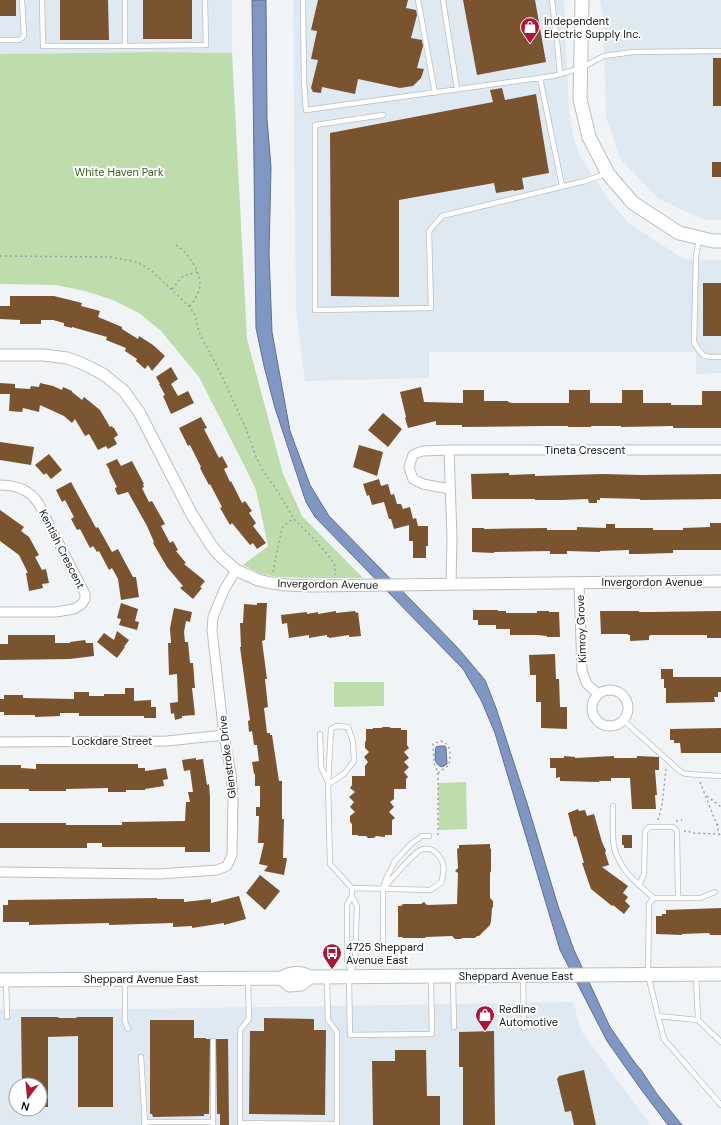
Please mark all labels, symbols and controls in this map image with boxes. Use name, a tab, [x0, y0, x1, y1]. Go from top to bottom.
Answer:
place label: Independent Electric Supply Inc.	[544, 14, 641, 41]
shop icon: Independent Electric Supply Inc.	[519, 16, 541, 44]
park label: White Haven Park	[75, 165, 164, 179]
street label: Tineta Crescent	[544, 443, 626, 457]
street label: Kentish Crescent	[36, 507, 88, 591]
street label: Invergordon Avenue	[602, 575, 702, 589]
street label: Invergordon Avenue	[277, 576, 379, 592]
street label: Kimroy Grove	[573, 595, 589, 663]
street label: Glenstroke Drive	[215, 715, 239, 799]
street label: Lockdare Street	[72, 734, 152, 748]
place label: 4725 Sheppard Avenue East	[346, 940, 424, 967]
bus stop icon: 4725 Sheppard Avenue East	[321, 942, 343, 970]
street label: Sheppard Avenue East	[459, 969, 573, 983]
street label: Sheppard Avenue East	[84, 972, 198, 986]
place label: Redline Automotive	[499, 1002, 558, 1029]
shop icon: Redline Automotive	[474, 1004, 496, 1032]
north arrow	[8, 1077, 48, 1117]
text: N	[19, 1099, 31, 1114]

